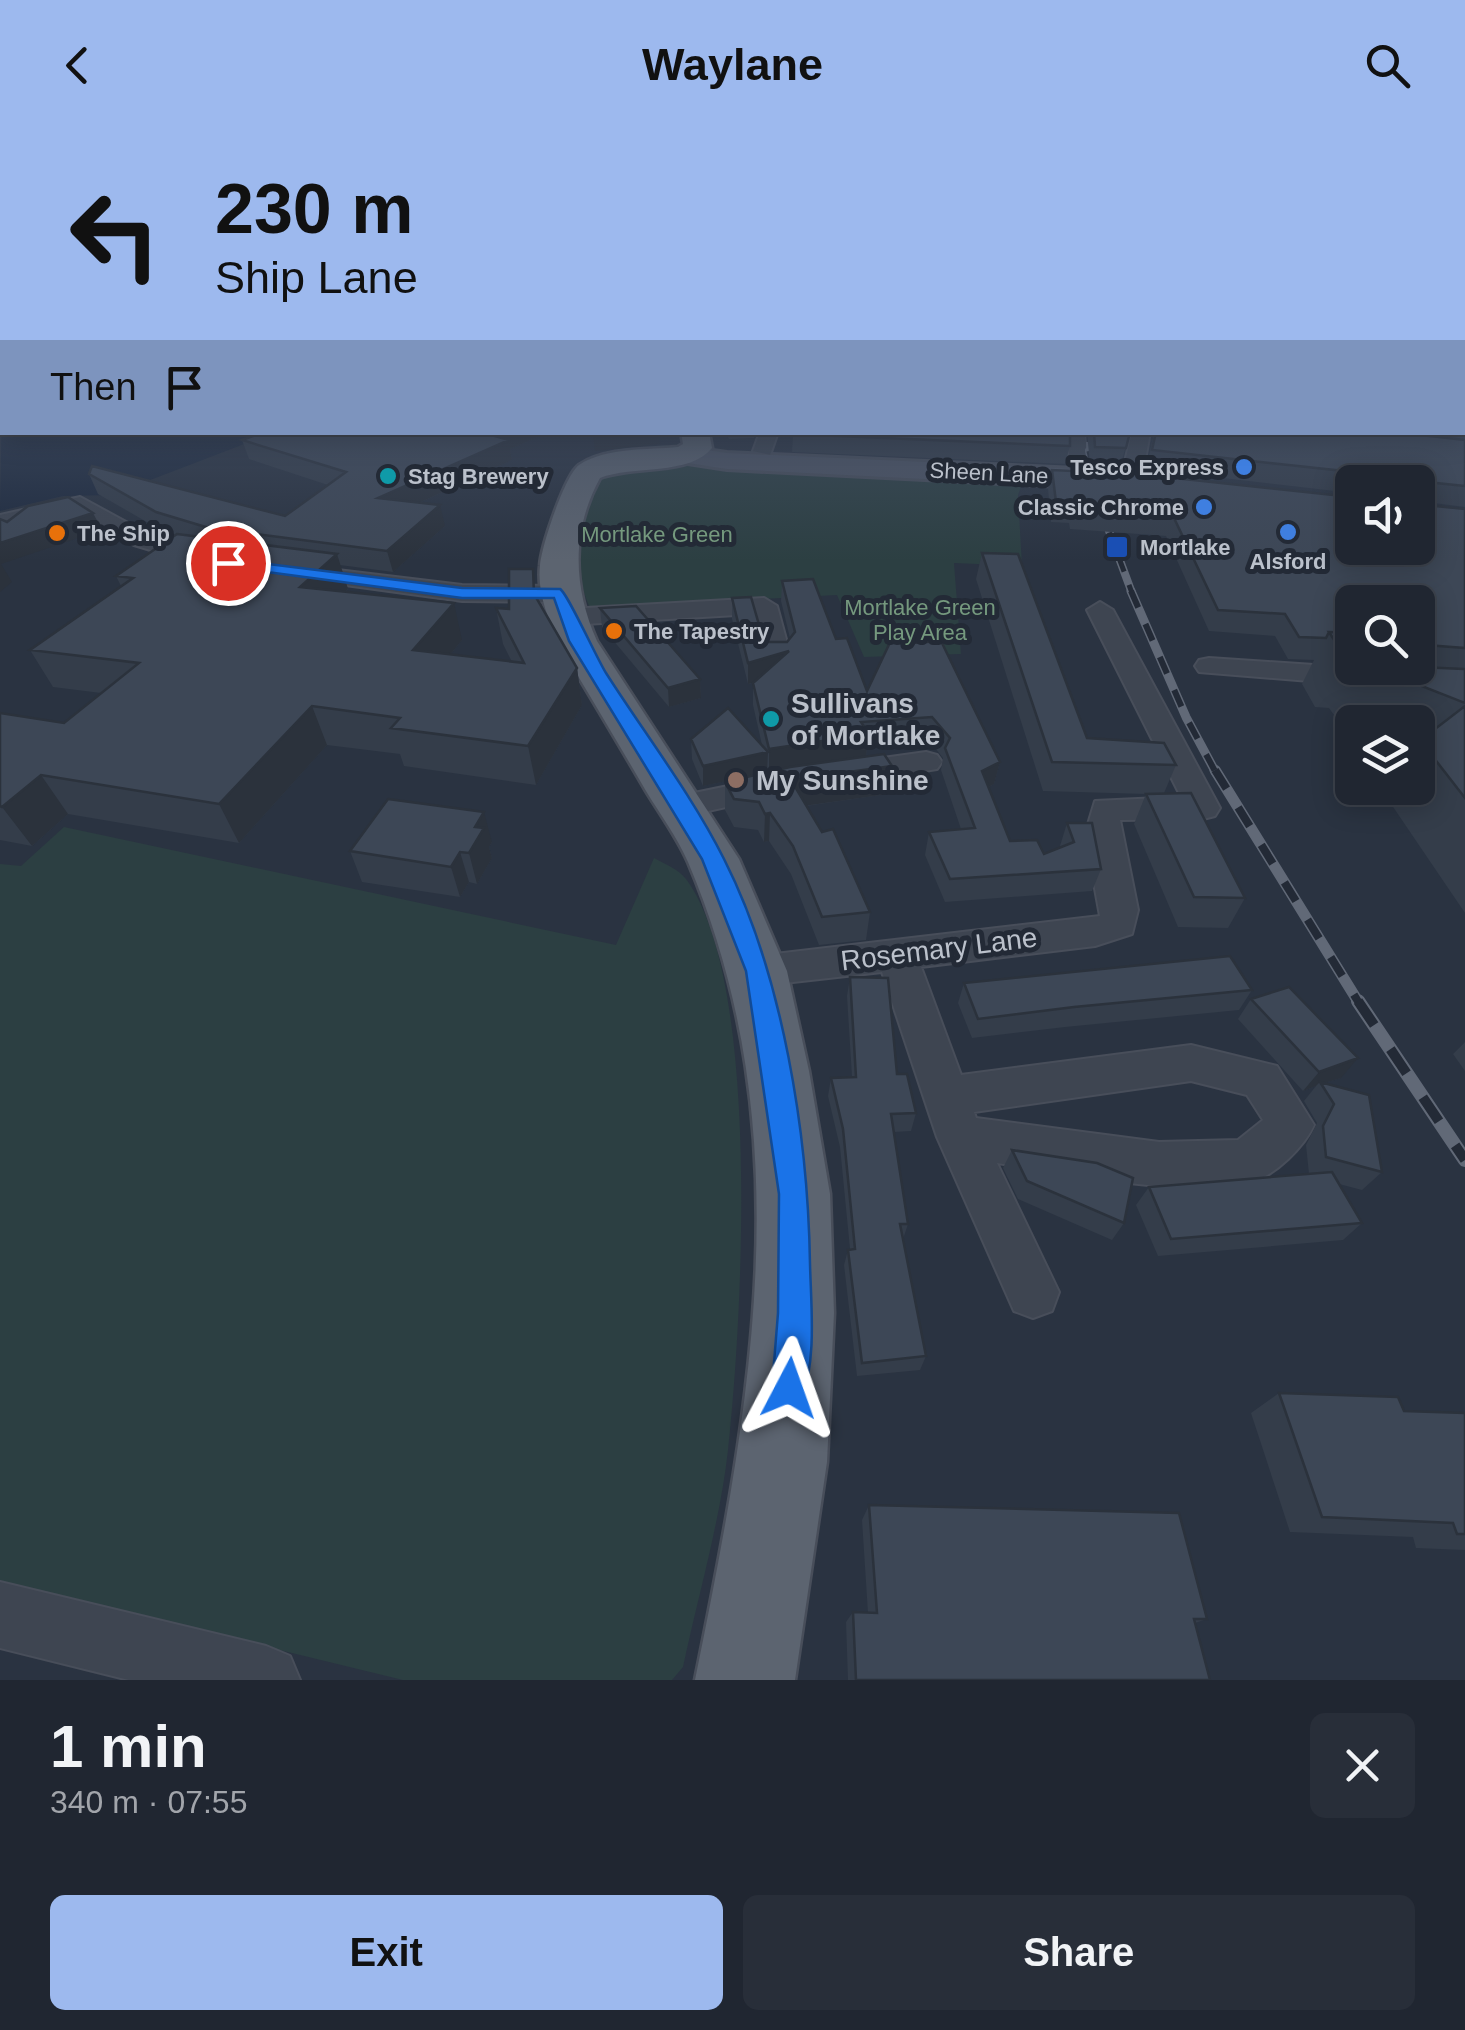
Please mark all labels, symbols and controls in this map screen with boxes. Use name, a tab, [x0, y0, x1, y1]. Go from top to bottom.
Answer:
icon: back	[50, 38, 105, 93]
icon: search	[1360, 38, 1415, 93]
text: Waylane	[642, 39, 823, 90]
icon: left	[50, 170, 180, 300]
text: 230 m	[215, 170, 413, 248]
text: Ship Lane	[215, 252, 418, 303]
icon: arrive	[157, 360, 212, 415]
text: Then	[50, 366, 137, 408]
place label: Tesco Express	[1070, 455, 1224, 480]
marker: Tesco Express	[1233, 456, 1255, 478]
street label: Sheen Lane	[929, 457, 1049, 489]
place label: Stag Brewery	[408, 464, 549, 489]
marker: Stag Brewery	[377, 465, 399, 487]
map controls	[1335, 465, 1435, 805]
button: sound	[1335, 465, 1435, 565]
place label: Classic Chrome	[1018, 495, 1184, 520]
marker: Classic Chrome	[1193, 496, 1215, 518]
place label: The Ship	[77, 521, 170, 546]
pin	[186, 521, 271, 606]
marker: Alsford	[1277, 521, 1299, 543]
marker: The Ship	[46, 522, 68, 544]
park label: Mortlake Green	[581, 522, 733, 547]
marker: Mortlake	[1104, 534, 1130, 560]
place label: Mortlake	[1140, 535, 1230, 560]
icon: arrive	[201, 536, 256, 591]
place label: Alsford	[1250, 549, 1327, 574]
button: search	[1335, 585, 1435, 685]
park label: Mortlake Green Play Area	[844, 595, 996, 645]
place label: The Tapestry	[634, 619, 770, 644]
marker: The Tapestry	[603, 620, 625, 642]
place label: Sullivans of Mortlake	[791, 688, 940, 751]
button: layers	[1335, 705, 1435, 805]
marker: Sullivans of Mortlake	[760, 708, 782, 730]
place label: My Sunshine	[756, 765, 929, 796]
marker: My Sunshine	[725, 769, 747, 791]
street label: Rosemary Lane	[839, 922, 1039, 976]
position arrow	[737, 1336, 841, 1440]
text: 1 min	[50, 1713, 207, 1780]
button: close	[1310, 1713, 1415, 1818]
text: 340 m · 07:55	[50, 1784, 247, 1820]
button: Exit	[50, 1895, 723, 2010]
button: Share	[743, 1895, 1415, 2010]

